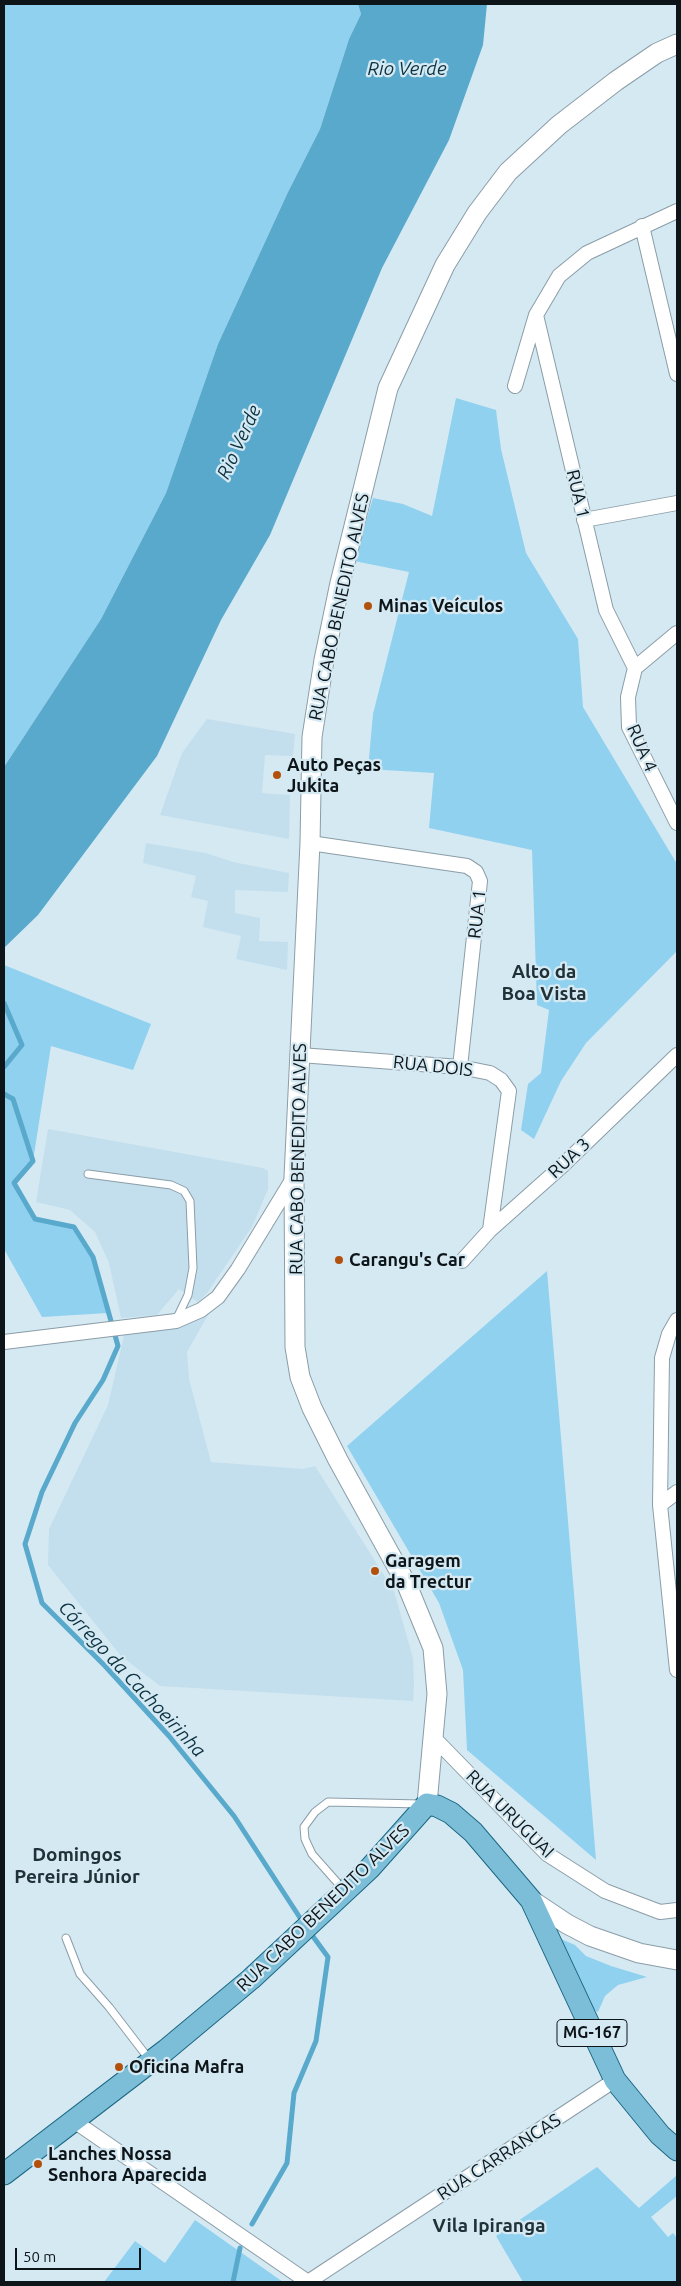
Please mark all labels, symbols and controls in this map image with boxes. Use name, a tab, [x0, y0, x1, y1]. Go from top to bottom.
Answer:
water label: Rio Verde	[367, 58, 447, 80]
water label: Rio Verde	[212, 401, 266, 483]
street label: RUA 1	[562, 467, 594, 521]
street label: RUA CABO BENEDITO ALVES	[304, 491, 374, 723]
place label: Minas Veículos	[378, 595, 503, 617]
marker: Minas Veículos	[362, 600, 374, 612]
street label: RUA 4	[622, 721, 662, 775]
place label: Auto Peças Jukita	[287, 754, 381, 796]
marker: Auto Peças Jukita	[271, 769, 283, 781]
street label: RUA 1	[464, 888, 490, 940]
district label: Alto da Boa Vista	[501, 961, 587, 1005]
street label: RUA CABO BENEDITO ALVES	[285, 1043, 311, 1275]
street label: RUA DOIS	[392, 1051, 474, 1081]
street label: RUA 3	[544, 1133, 594, 1183]
place label: Carangu's Car	[349, 1249, 465, 1271]
marker: Carangu's Car	[333, 1254, 345, 1266]
place label: Garagem da Trectur	[385, 1550, 472, 1592]
marker: Garagem da Trectur	[369, 1565, 381, 1577]
water label: Córrego da Cachoeirinha	[54, 1596, 210, 1762]
street label: RUA URUGUAI	[461, 1765, 559, 1863]
street label: RUA CABO BENEDITO ALVES	[232, 1820, 414, 1996]
district label: Domingos Pereira Júnior	[14, 1844, 140, 1888]
road number: MG-167	[557, 2020, 627, 2046]
place label: Oficina Mafra	[129, 2056, 244, 2078]
marker: Oficina Mafra	[113, 2061, 125, 2073]
street label: RUA CARRANCAS	[433, 2109, 565, 2205]
place label: Lanches Nossa Senhora Aparecida	[48, 2143, 207, 2186]
marker: Lanches Nossa Senhora Aparecida	[32, 2158, 44, 2170]
district label: Vila Ipiranga	[433, 2215, 545, 2237]
scale bar	[18, 2238, 144, 2270]
text: 50 m	[23, 2248, 56, 2265]

